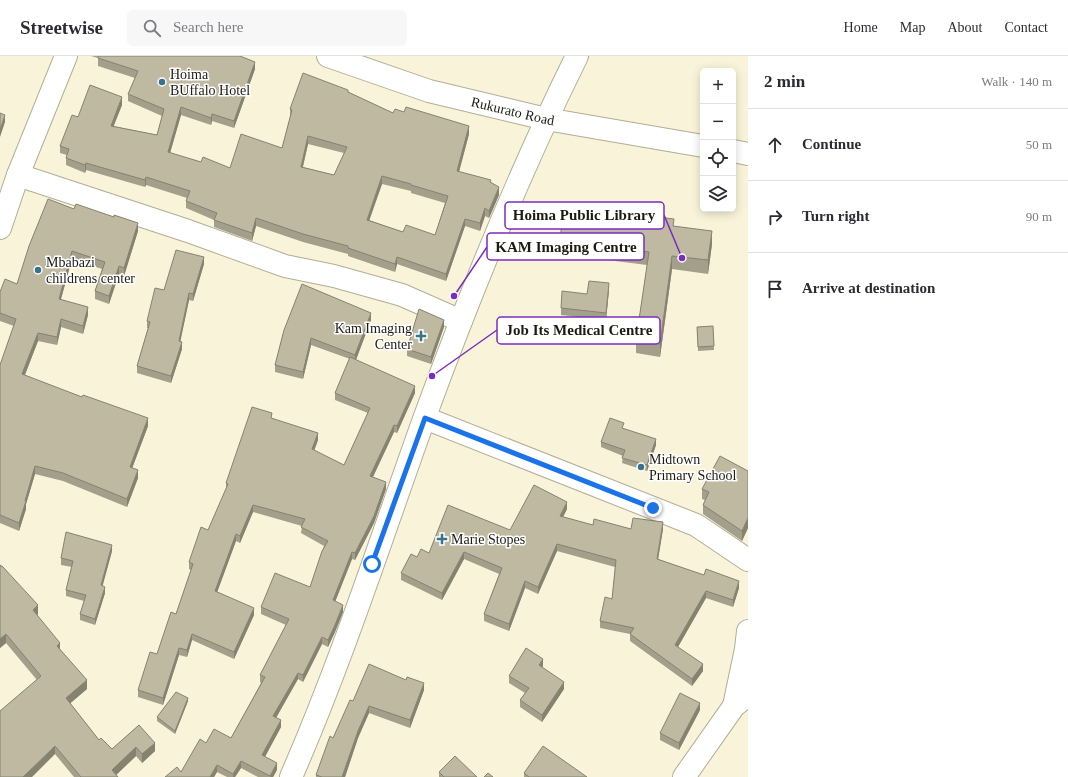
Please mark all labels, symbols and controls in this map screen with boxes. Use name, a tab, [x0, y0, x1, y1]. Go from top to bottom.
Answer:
search box	[127, 10, 407, 46]
text: Streetwise	[20, 17, 103, 38]
icon: search	[141, 17, 163, 39]
text: Search here	[173, 19, 243, 35]
text: Home	[844, 20, 878, 35]
text: Map	[900, 20, 925, 35]
text: About	[947, 20, 982, 35]
text: Contact	[1004, 20, 1048, 35]
place label: Hoima BUffalo Hotel	[170, 67, 250, 98]
map controls	[700, 68, 736, 212]
button: +	[700, 68, 736, 104]
text: 2 min	[764, 72, 805, 91]
text: Walk · 140 m	[981, 74, 1052, 89]
marker: Hoima BUffalo Hotel	[157, 77, 167, 87]
street label: Rukurato Road	[470, 94, 556, 128]
button: −	[700, 104, 736, 140]
icon: ahead	[764, 134, 786, 156]
text: Continue	[802, 136, 861, 152]
text: 50 m	[1026, 137, 1052, 152]
button: locate	[700, 140, 736, 176]
button: layers	[700, 176, 736, 212]
callout: Hoima Public Library	[505, 202, 664, 229]
icon: right	[764, 206, 786, 228]
text: Hoima Public Library	[513, 207, 656, 223]
text: Turn right	[802, 208, 869, 224]
text: 90 m	[1026, 209, 1052, 224]
callout: KAM Imaging Centre	[487, 233, 644, 260]
text: KAM Imaging Centre	[495, 239, 637, 255]
place label: Mbabazi childrens center	[46, 255, 135, 286]
marker: Mbabazi childrens center	[33, 265, 43, 275]
icon: arrive	[764, 278, 786, 300]
text: Arrive at destination	[802, 280, 935, 296]
callout: Job Its Medical Centre	[497, 317, 660, 344]
place label: Kam Imaging Center	[335, 321, 412, 352]
text: Job Its Medical Centre	[506, 322, 653, 338]
marker: Kam Imaging Center	[415, 330, 427, 342]
place label: Midtown Primary School	[649, 452, 737, 483]
marker: Midtown Primary School	[636, 462, 646, 472]
route end	[644, 499, 662, 517]
place label: Marie Stopes	[451, 532, 525, 547]
marker: Marie Stopes	[436, 533, 448, 545]
route start	[363, 555, 381, 573]

